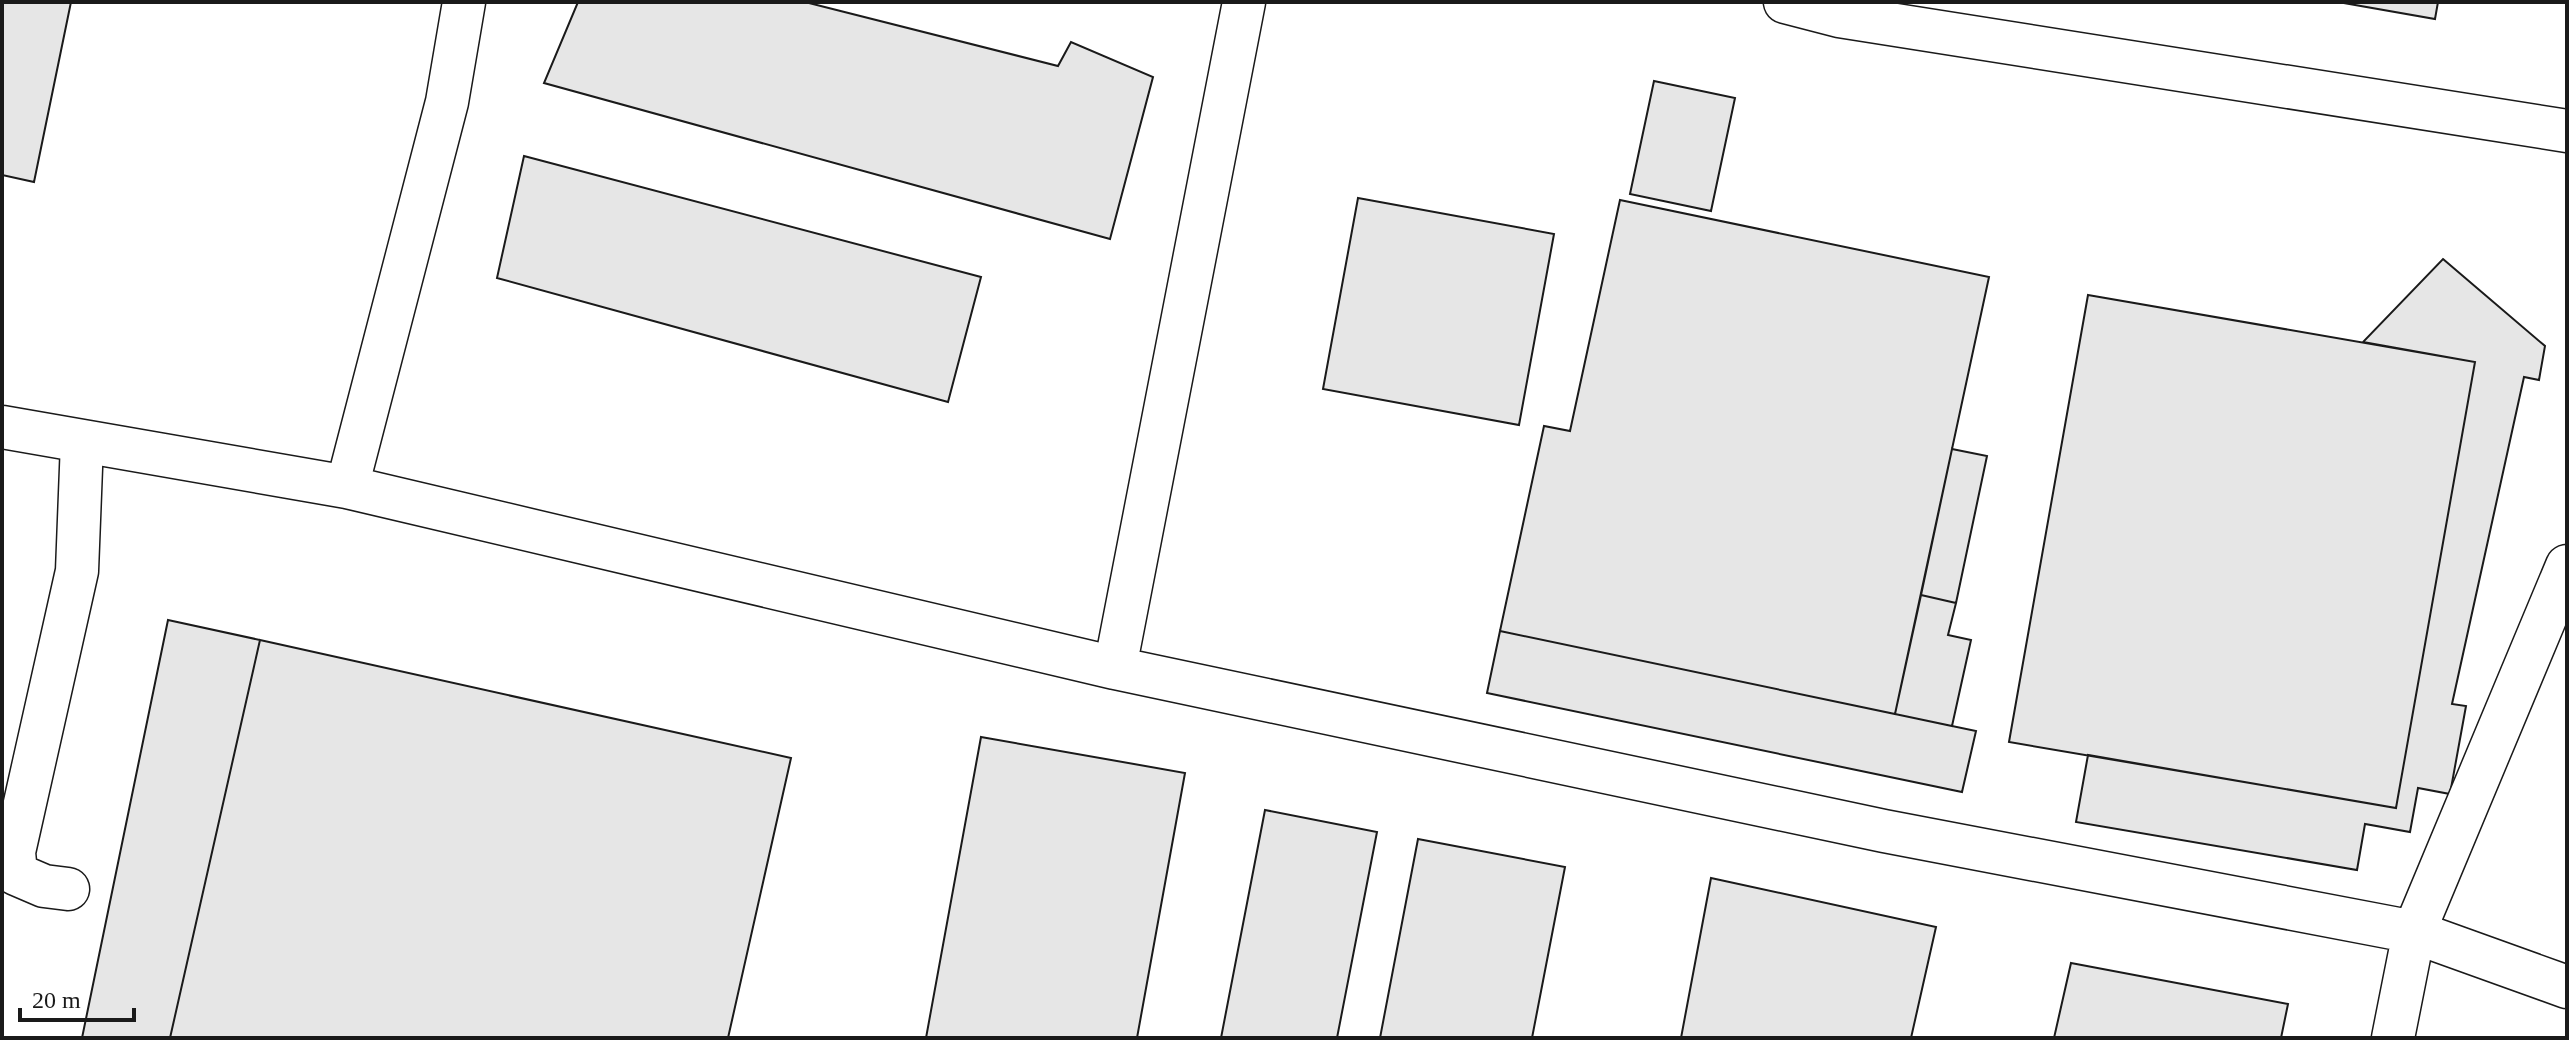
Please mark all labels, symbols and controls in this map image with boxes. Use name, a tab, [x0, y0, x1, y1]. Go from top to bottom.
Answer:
scale bar	[20, 972, 134, 1022]
text: 20 m	[32, 987, 81, 1013]

